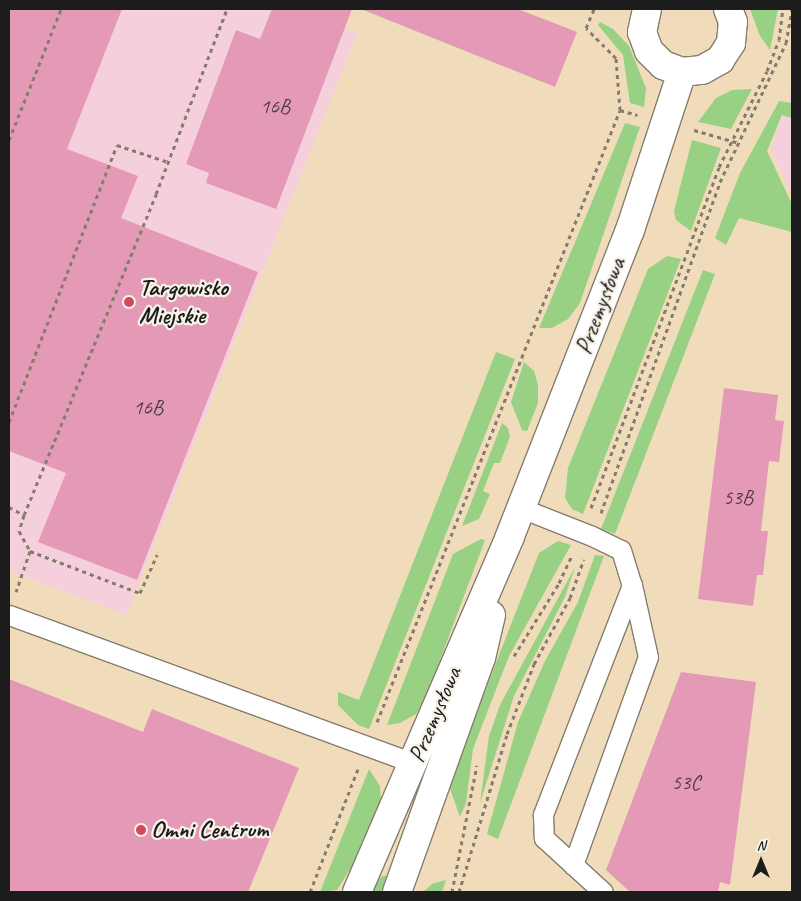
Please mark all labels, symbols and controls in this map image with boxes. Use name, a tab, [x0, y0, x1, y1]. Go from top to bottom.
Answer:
house number: 16B	[260, 93, 290, 119]
street label: Przemysłowa	[569, 254, 631, 358]
place label: Targowisko Miejskie	[139, 274, 228, 330]
marker: Targowisko Miejskie	[123, 296, 135, 308]
house number: 16B	[133, 394, 163, 420]
house number: 53B	[723, 484, 753, 510]
street label: Przemysłowa	[402, 663, 468, 767]
house number: 53C	[672, 769, 700, 795]
place label: Omni Centrum	[151, 816, 268, 844]
marker: Omni Centrum	[135, 824, 147, 836]
north arrow	[736, 836, 786, 886]
text: N	[757, 837, 765, 854]

